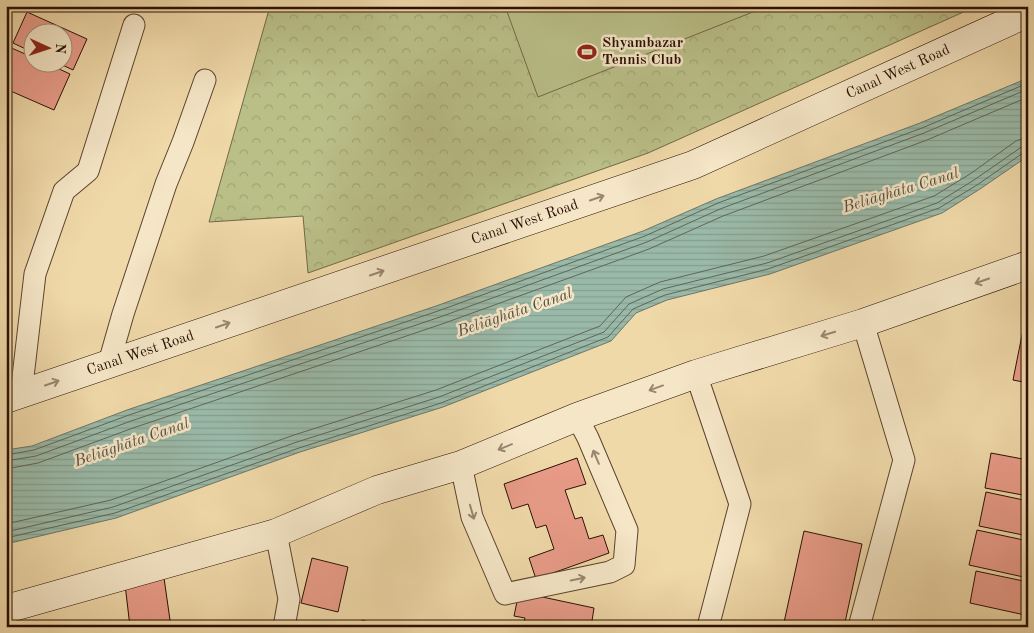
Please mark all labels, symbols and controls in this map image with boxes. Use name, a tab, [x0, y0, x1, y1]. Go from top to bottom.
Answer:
north arrow	[22, 22, 72, 72]
place label: Shyambazar Tennis Club	[602, 36, 684, 68]
sports icon: Shyambazar Tennis Club	[576, 41, 598, 63]
street label: Canal West Road	[844, 42, 952, 102]
text: N	[53, 43, 67, 55]
water label: Beliāghāta Canal	[840, 166, 961, 217]
one-way arrow	[589, 193, 604, 202]
street label: Canal West Road	[469, 197, 580, 248]
one-way arrow	[368, 268, 384, 277]
one-way arrow	[974, 277, 990, 287]
water label: Beliāghāta Canal	[455, 286, 575, 340]
one-way arrow	[214, 320, 230, 329]
street label: Canal West Road	[85, 328, 196, 378]
one-way arrow	[820, 329, 836, 339]
one-way arrow	[44, 378, 60, 387]
one-way arrow	[649, 384, 665, 393]
water label: Beliāghāta Canal	[72, 416, 192, 470]
one-way arrow	[498, 442, 513, 452]
one-way arrow	[590, 450, 600, 465]
one-way arrow	[467, 504, 477, 520]
one-way arrow	[570, 573, 586, 583]

